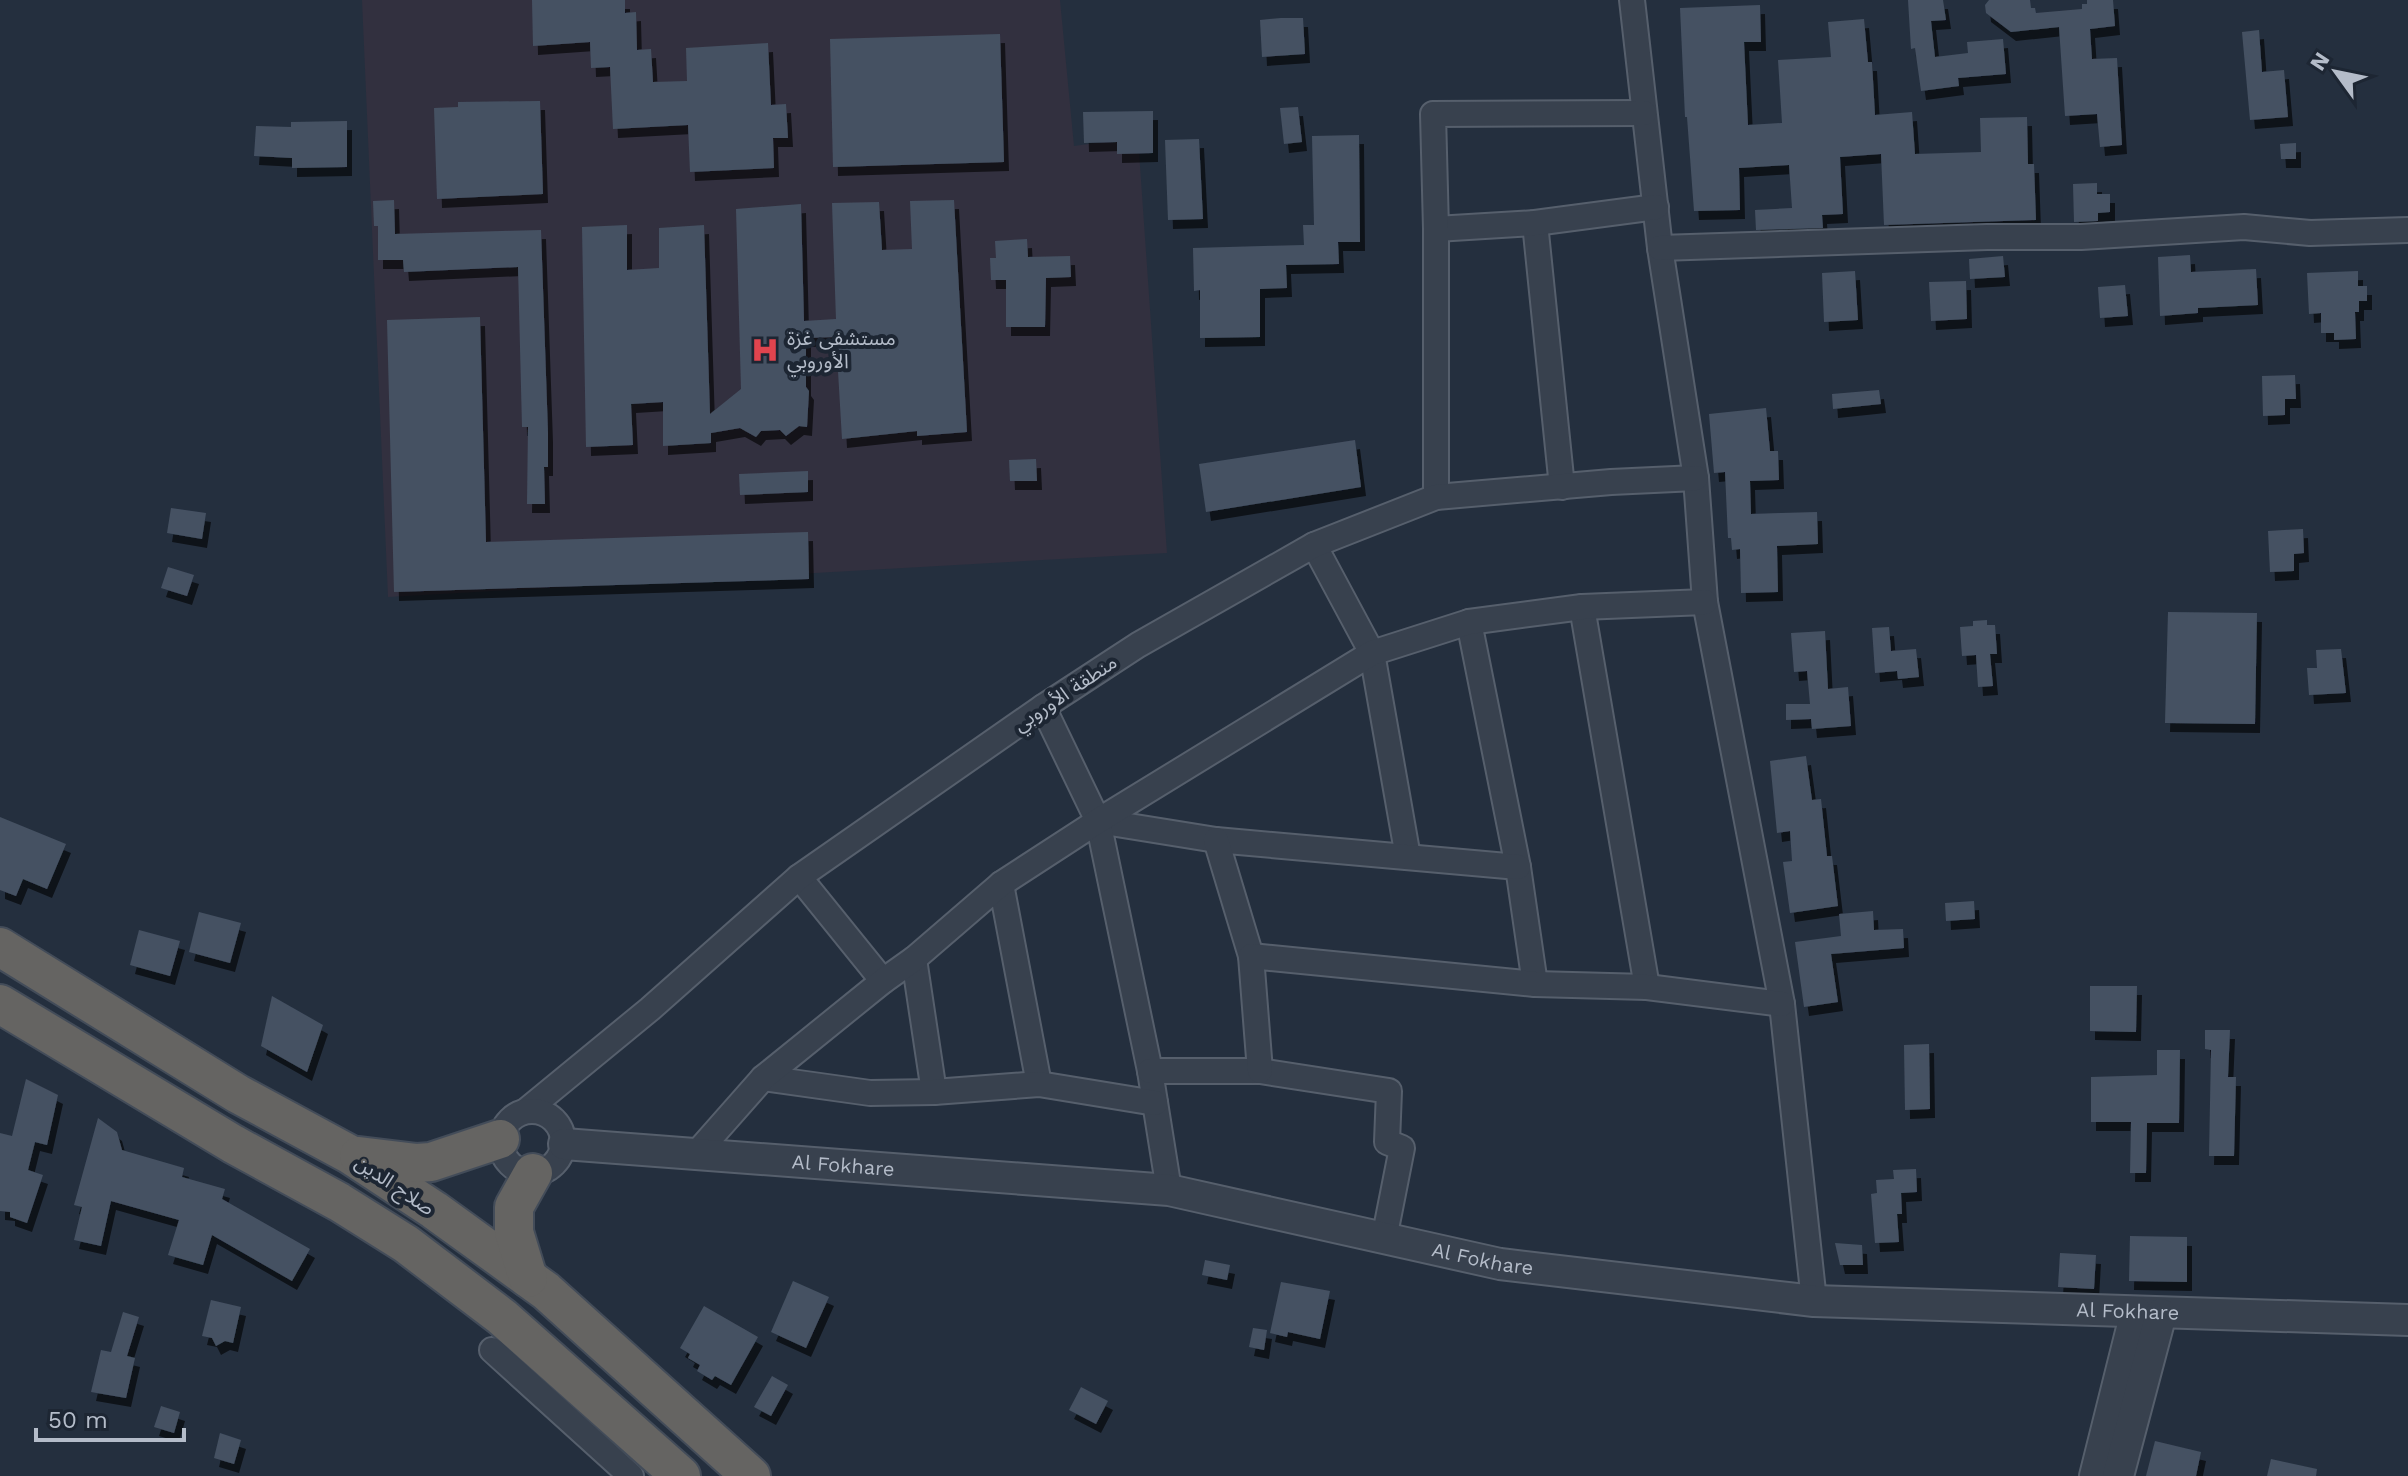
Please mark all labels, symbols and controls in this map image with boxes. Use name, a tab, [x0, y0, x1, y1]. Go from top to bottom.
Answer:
north arrow	[2296, 32, 2376, 112]
text: N	[2305, 48, 2335, 75]
place label: مستشفى غزة الأوروبي	[787, 326, 896, 377]
hospital icon: مستشفى غزة الأوروبي	[750, 335, 780, 365]
street label: منطقة الأوروبي	[1009, 650, 1123, 739]
street label: Al Fokhare	[791, 1149, 895, 1181]
street label: صلاح الدين	[349, 1150, 439, 1223]
street label: Al Fokhare	[1430, 1237, 1535, 1280]
street label: Al Fokhare	[2076, 1297, 2180, 1325]
scale bar	[36, 1392, 184, 1442]
text: 50 m	[48, 1406, 108, 1434]

